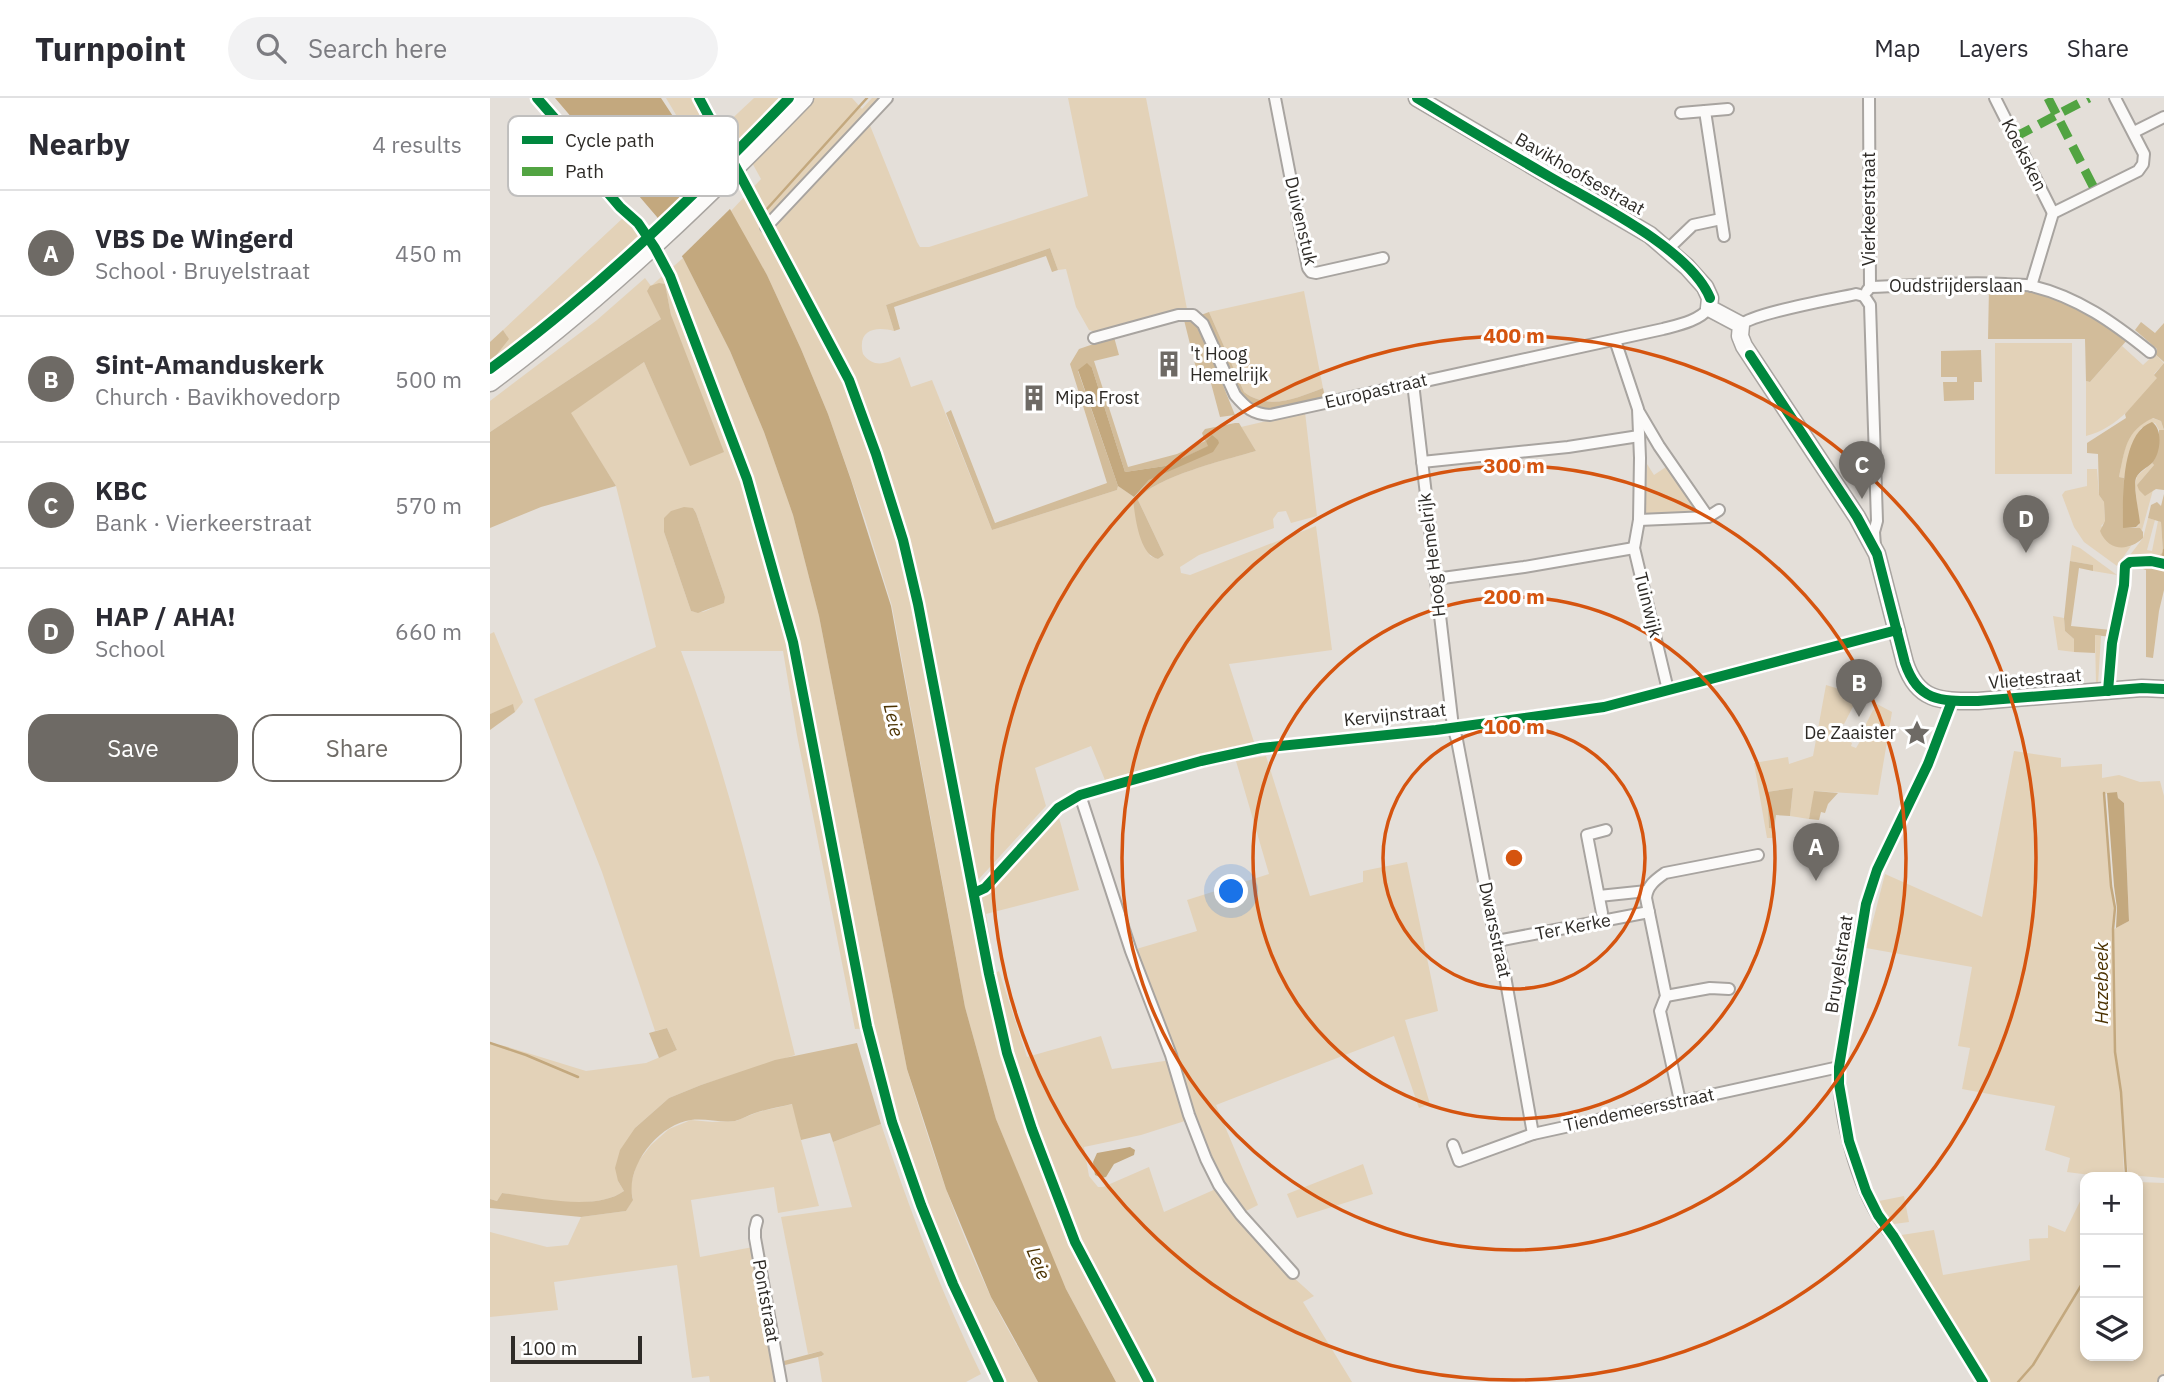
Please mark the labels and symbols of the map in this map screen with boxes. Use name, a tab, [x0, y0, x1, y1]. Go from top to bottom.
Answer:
street label: Koeksken	[1996, 115, 2052, 195]
legend	[508, 116, 738, 196]
street label: Bavikhoofsestraat	[1511, 127, 1649, 220]
text: Cycle path	[565, 128, 654, 152]
street label: Vierkeerstraat	[1857, 152, 1880, 266]
text: Path	[565, 159, 604, 183]
street label: Duivenstuk	[1280, 174, 1323, 268]
street label: Oudstrijderslaan	[1889, 274, 2023, 297]
text: 400 m	[1483, 321, 1545, 349]
place label: 't Hoog Hemelrijk	[1190, 342, 1269, 386]
building icon: 't Hoog Hemelrijk	[1154, 349, 1184, 379]
street label: Europastraat	[1322, 368, 1429, 413]
building icon: Mipa Frost	[1019, 383, 1049, 413]
place label: Mipa Frost	[1055, 386, 1140, 409]
pin: C	[1839, 441, 1885, 499]
text: 300 m	[1483, 451, 1545, 479]
street label: Hoog Hemelrijk	[1412, 491, 1451, 618]
pin: D	[2003, 495, 2049, 553]
street label: Tuinwijk	[1629, 570, 1668, 640]
text: 200 m	[1483, 582, 1545, 610]
pin: B	[1836, 659, 1882, 717]
street label: Vlietestraat	[1987, 663, 2082, 694]
street label: Kervijnstraat	[1343, 698, 1447, 731]
water label: Leie	[879, 701, 910, 739]
text: 100 m	[1483, 712, 1545, 740]
place icon: De Zaaister	[1902, 718, 1932, 748]
place label: De Zaaister	[1804, 721, 1896, 744]
pin: A	[1793, 823, 1839, 881]
centre of rings	[1502, 846, 1526, 870]
your location	[1214, 874, 1248, 908]
street label: Dwarsstraat	[1474, 880, 1517, 980]
street label: Ter Kerke	[1533, 908, 1613, 945]
street label: Bruyelstraat	[1819, 913, 1858, 1015]
water label: Hazebeek	[2089, 941, 2113, 1024]
street label: Tiendemeersstraat	[1562, 1082, 1716, 1137]
water label: Leie	[1022, 1243, 1056, 1283]
street label: Pontstraat	[748, 1257, 785, 1344]
scale bar	[511, 1333, 642, 1365]

